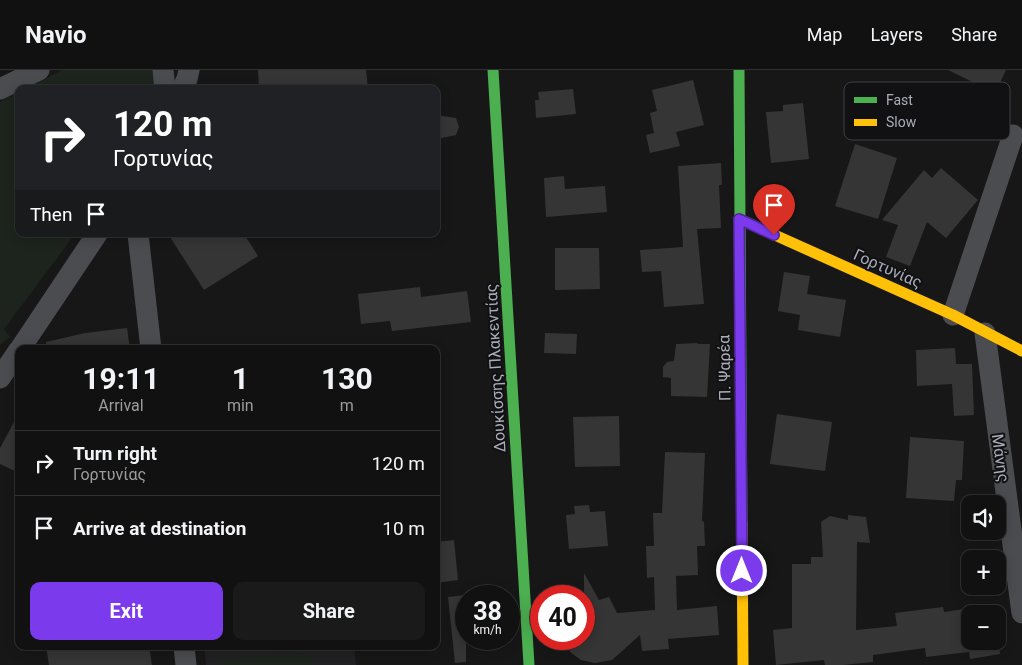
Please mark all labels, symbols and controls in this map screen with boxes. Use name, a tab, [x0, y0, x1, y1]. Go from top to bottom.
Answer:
text: Navio	[25, 21, 87, 49]
text: Map	[807, 24, 842, 45]
text: Layers	[870, 24, 923, 45]
text: Share	[951, 24, 997, 45]
legend	[844, 82, 1010, 140]
text: Fast	[886, 92, 913, 108]
text: 120 m	[113, 104, 212, 145]
icon: right	[30, 105, 95, 170]
text: Slow	[886, 114, 917, 130]
text: Γορτυνίας	[113, 146, 214, 171]
pin	[753, 184, 795, 235]
icon: arrive	[760, 191, 788, 219]
icon: arrive	[82, 200, 110, 228]
text: Then	[30, 203, 72, 226]
street label: Γορτυνίας	[851, 245, 925, 292]
street label: Δουκίσσης Πλακεντίας	[482, 283, 509, 453]
street label: Π. Ψαρέα	[714, 335, 735, 401]
text: 19:11	[82, 361, 160, 396]
text: 1	[232, 361, 249, 396]
text: 130	[321, 361, 373, 396]
text: Arrival	[98, 396, 144, 415]
text: min	[227, 396, 254, 415]
text: m	[340, 396, 354, 415]
street label: Μάνης	[988, 433, 1013, 483]
text: Turn right	[73, 442, 157, 465]
icon: right	[30, 449, 58, 477]
text: 120 m	[372, 452, 425, 475]
text: Γορτυνίας	[73, 465, 146, 484]
map controls	[961, 495, 1006, 650]
button: sound	[961, 495, 1006, 540]
icon: arrive	[30, 514, 58, 542]
text: Arrive at destination	[73, 517, 246, 540]
text: 10 m	[382, 517, 425, 540]
position arrow	[715, 544, 767, 596]
button: +	[961, 550, 1006, 595]
button: Exit	[30, 582, 223, 640]
button: Share	[233, 582, 425, 640]
speed limit sign: 40	[530, 585, 595, 650]
text: 38	[473, 597, 502, 626]
button: −	[961, 605, 1006, 650]
text: km/h	[473, 623, 502, 637]

